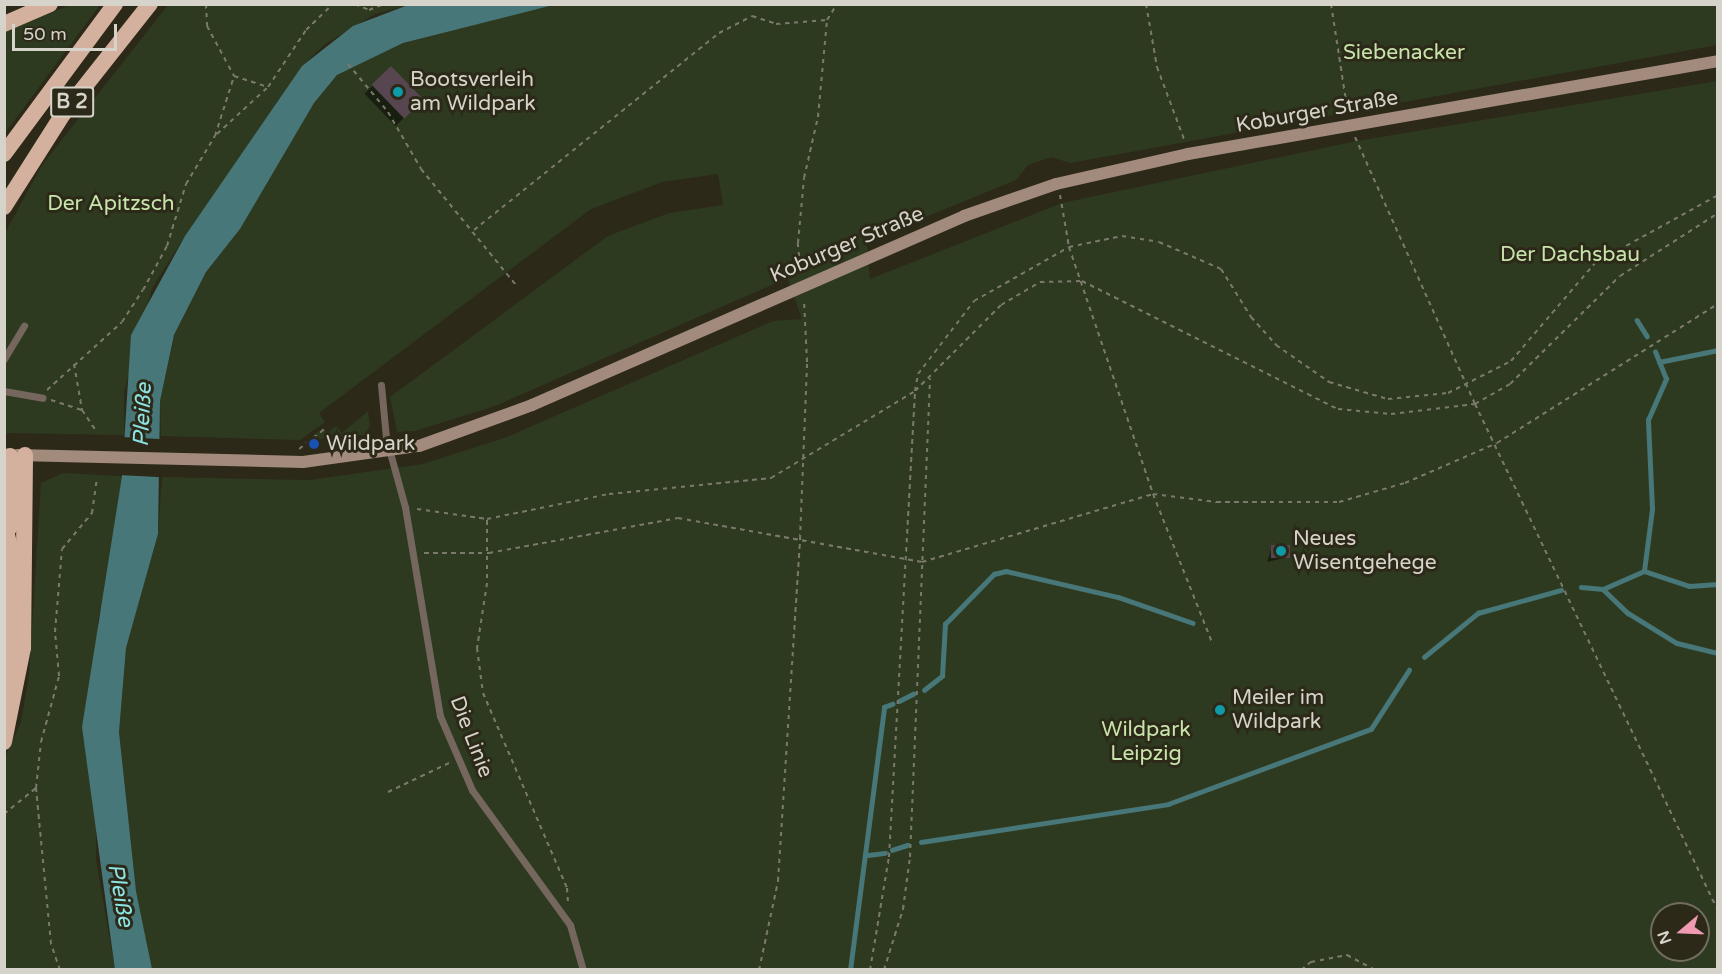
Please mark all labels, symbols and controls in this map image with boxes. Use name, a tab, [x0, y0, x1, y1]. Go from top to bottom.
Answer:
scale bar	[15, 12, 120, 50]
text: 50 m	[23, 23, 67, 45]
park label: Siebenacker	[1343, 40, 1465, 66]
place label: Bootsverleih am Wildpark	[410, 67, 536, 117]
road number: B 2	[50, 85, 94, 119]
marker: Bootsverleih am Wildpark	[391, 85, 405, 99]
street label: Koburger Straße	[1234, 85, 1400, 139]
park label: Der Apitzsch	[47, 191, 175, 217]
street label: Koburger Straße	[766, 201, 928, 289]
park label: Der Dachsbau	[1500, 242, 1640, 268]
water label: Pleiße	[128, 382, 158, 448]
place label: Wildpark	[326, 431, 415, 457]
marker: Wildpark	[307, 437, 321, 451]
place label: Neues Wisentgehege	[1293, 526, 1437, 576]
marker: Neues Wisentgehege	[1274, 544, 1288, 558]
place label: Meiler im Wildpark	[1232, 685, 1324, 735]
street label: Die Linie	[444, 693, 498, 781]
marker: Meiler im Wildpark	[1213, 703, 1227, 717]
park label: Wildpark Leipzig	[1101, 717, 1191, 767]
water label: Pleiße	[101, 861, 139, 929]
north arrow	[1650, 902, 1710, 962]
text: N	[1653, 928, 1676, 947]

